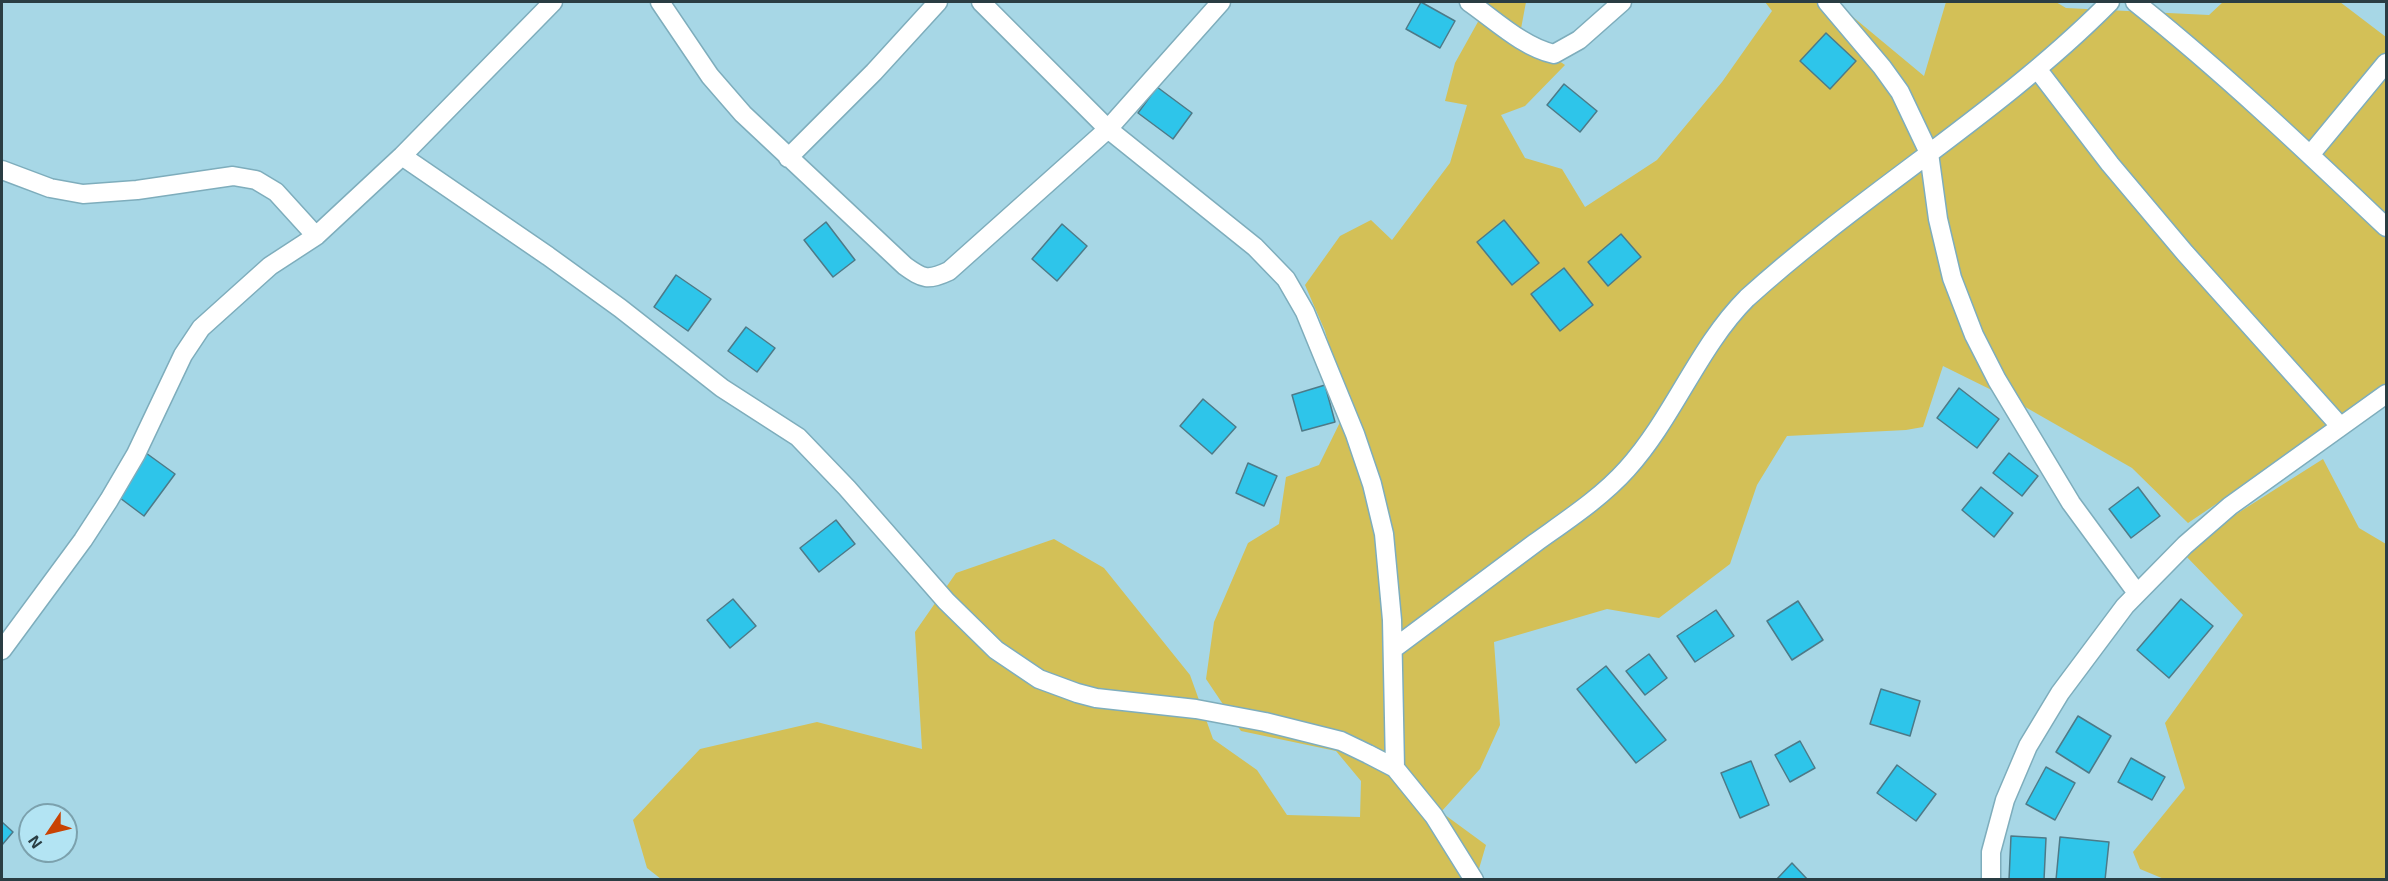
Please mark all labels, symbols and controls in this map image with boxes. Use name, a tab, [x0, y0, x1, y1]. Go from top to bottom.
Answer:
north arrow	[18, 803, 78, 863]
text: N	[23, 832, 46, 853]

